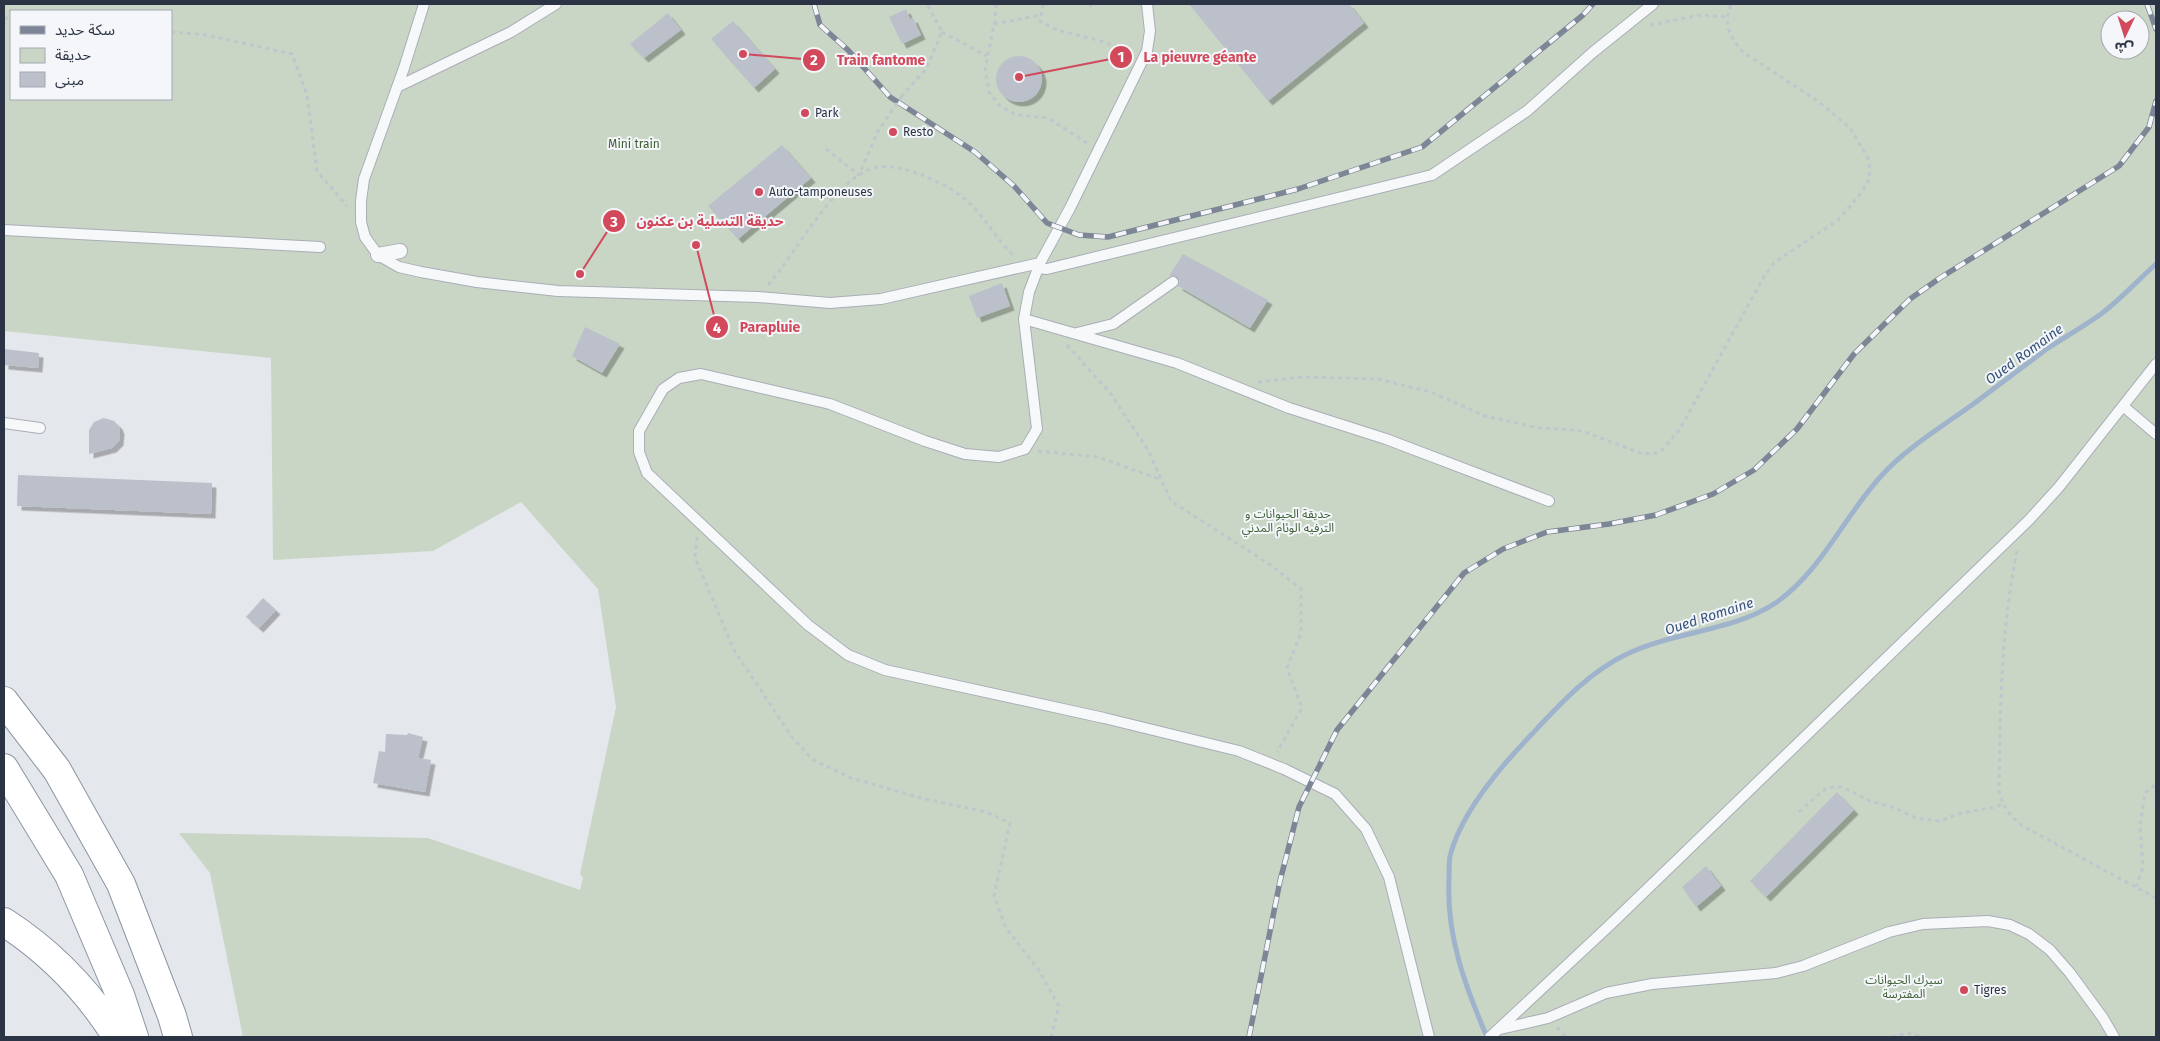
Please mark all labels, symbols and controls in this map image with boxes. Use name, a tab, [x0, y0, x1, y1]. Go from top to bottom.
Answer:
legend	[10, 10, 172, 100]
north arrow	[2100, 10, 2150, 60]
text: سكة حديد	[55, 21, 115, 39]
text: ش	[2114, 38, 2134, 57]
callout: La pieuvre géante	[1108, 43, 1267, 72]
callout: Train fantome	[801, 45, 935, 74]
text: حديقة	[55, 46, 91, 64]
text: 1	[1118, 48, 1124, 66]
text: La pieuvre géante	[1143, 49, 1257, 66]
text: 2	[810, 51, 818, 69]
text: Train fantome	[837, 52, 926, 69]
text: مبنى	[55, 71, 84, 89]
place label: Park	[815, 106, 839, 120]
marker: Park	[799, 107, 811, 119]
place label: Resto	[903, 125, 933, 139]
marker: Resto	[887, 126, 899, 138]
park label: Mini train	[608, 137, 660, 151]
place label: Auto-tamponeuses	[769, 185, 873, 199]
marker: Auto-tamponeuses	[753, 186, 765, 198]
callout: حديقة التسلية بن عكنون	[602, 207, 794, 236]
text: 3	[609, 213, 618, 231]
text: حديقة التسلية بن عكنون	[637, 213, 784, 230]
callout: Parapluie	[705, 313, 810, 342]
text: 4	[713, 319, 722, 337]
text: Parapluie	[740, 319, 800, 336]
water label: Oued Romaine	[1982, 320, 2067, 388]
park label: حديقة الحيوانات و الترفيه الوئام المدني	[1242, 507, 1334, 538]
water label: Oued Romaine	[1663, 594, 1756, 639]
park label: سيرك الحيوانات المفترسة	[1865, 973, 1943, 1001]
place label: Tigres	[1974, 983, 2007, 997]
marker: Tigres	[1958, 984, 1970, 996]

